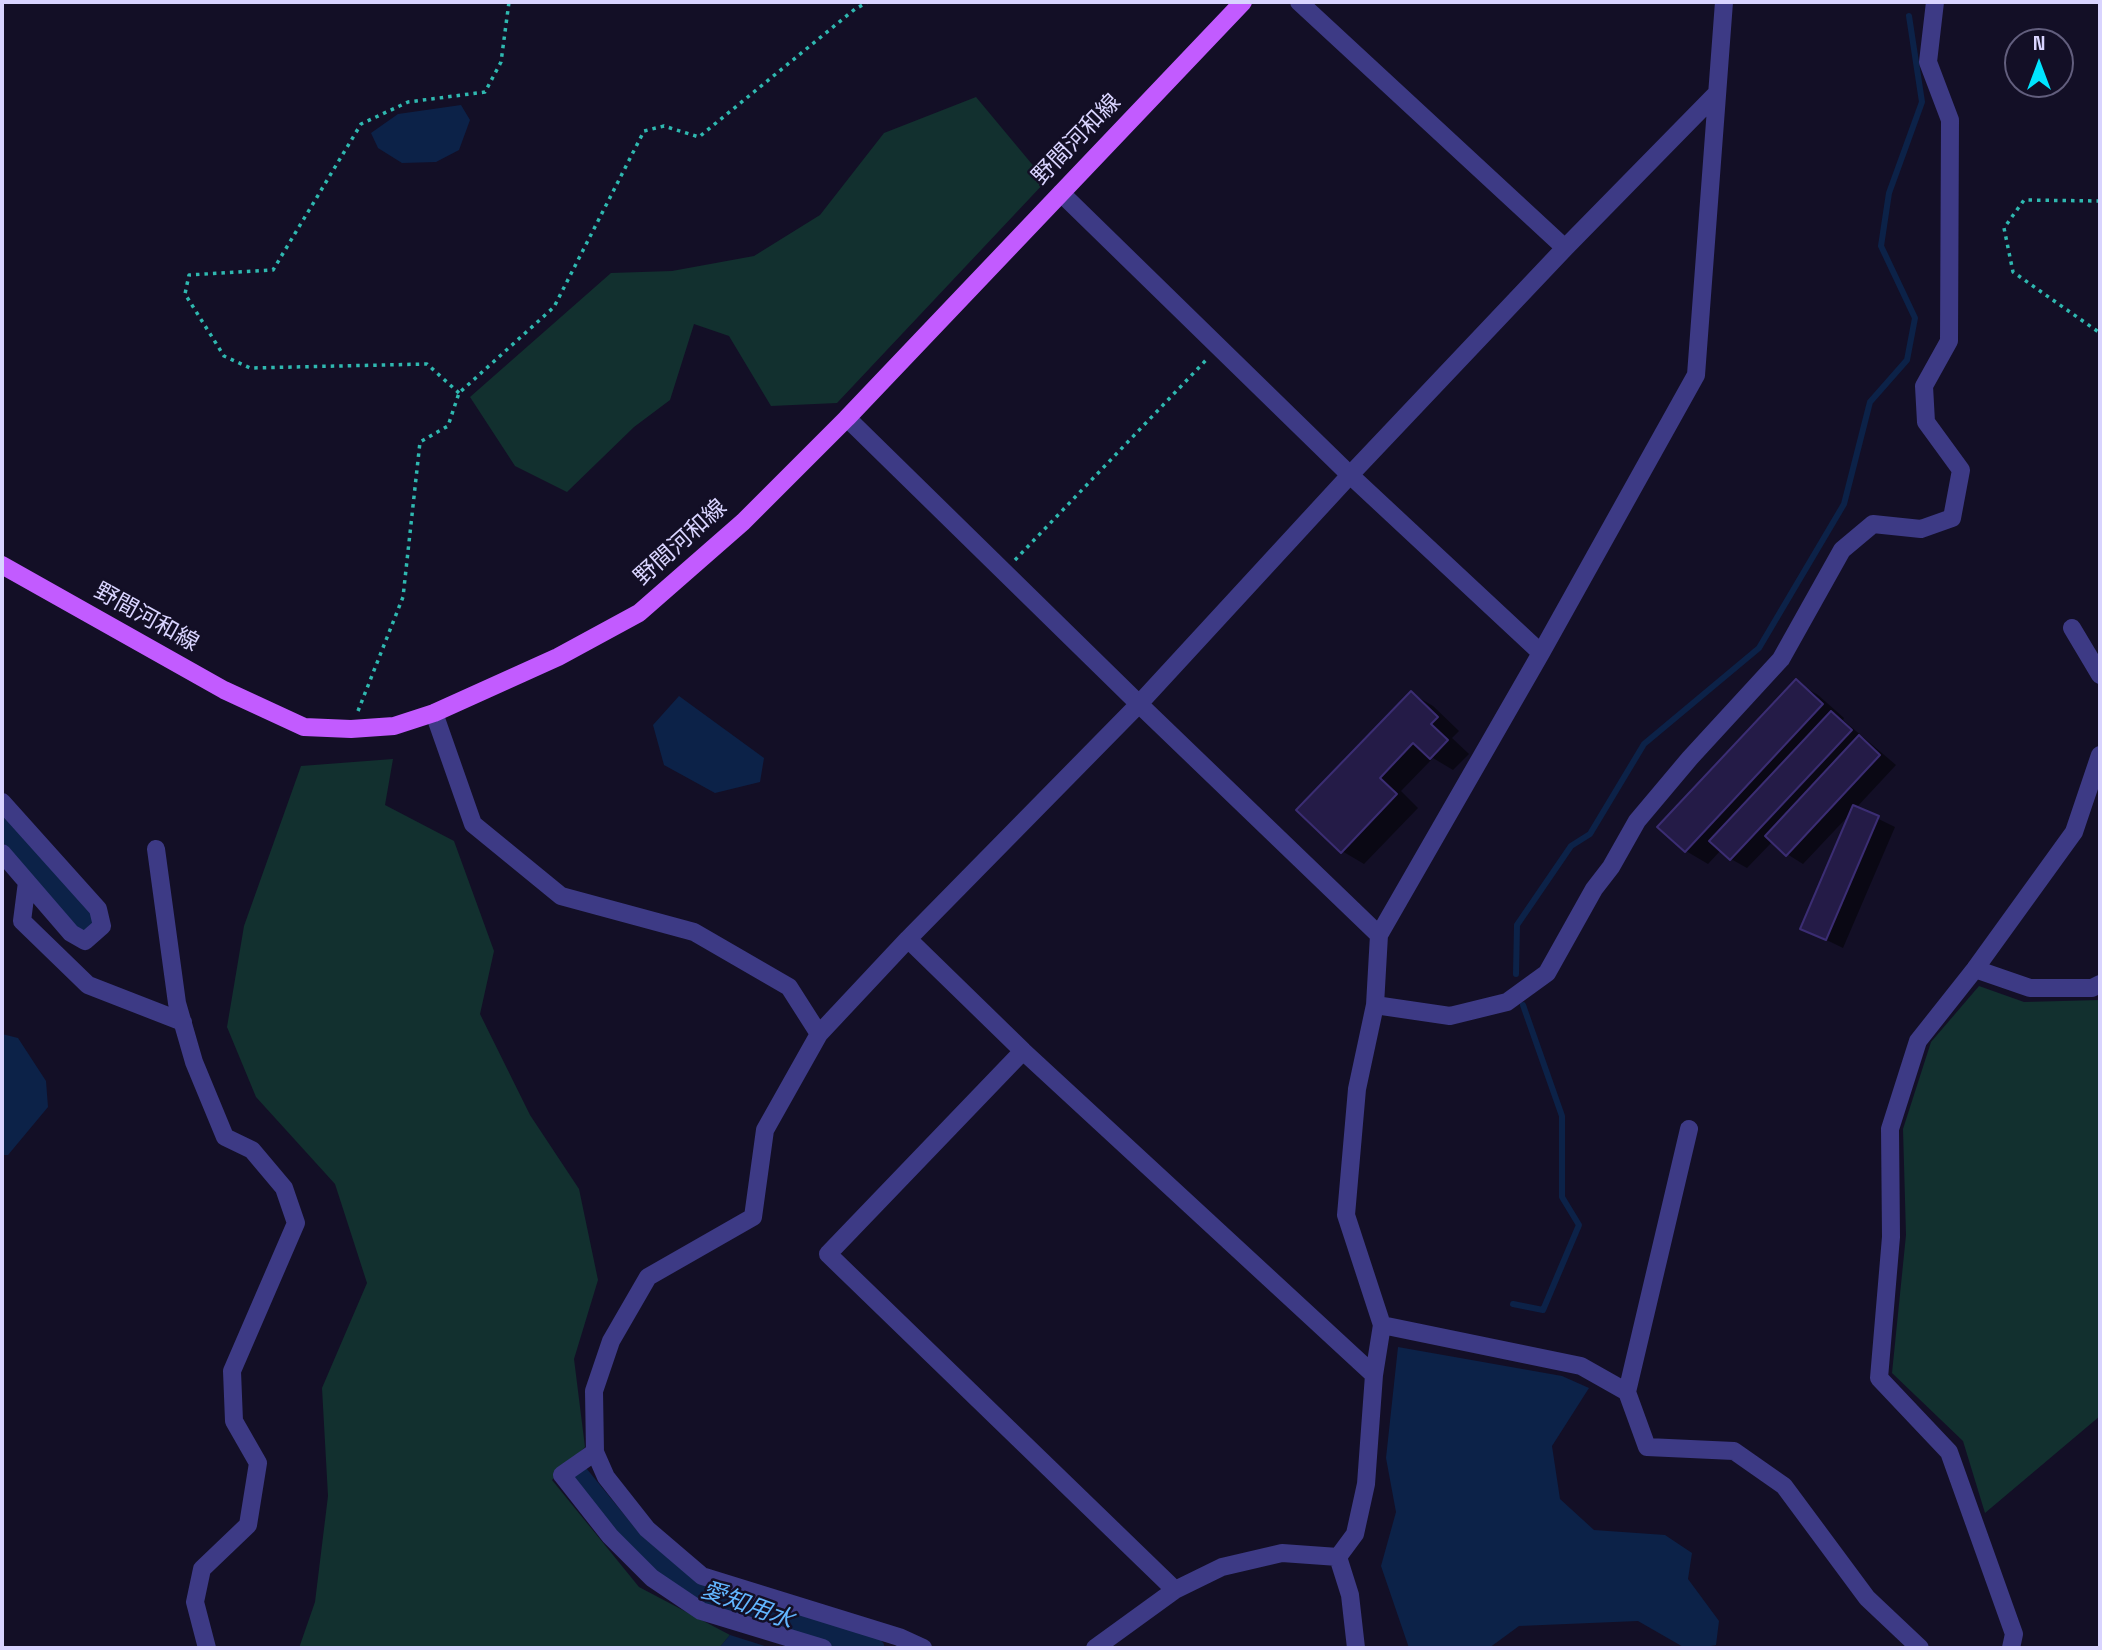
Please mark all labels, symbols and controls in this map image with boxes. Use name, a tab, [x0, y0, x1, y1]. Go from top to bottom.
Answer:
north arrow	[2004, 28, 2074, 98]
text: N	[2033, 31, 2045, 56]
street label: 野間河和線	[1027, 89, 1127, 191]
street label: 野間河和線	[629, 494, 733, 592]
street label: 野間河和線	[89, 578, 203, 658]
water label: 愛知用水	[697, 1576, 797, 1636]

